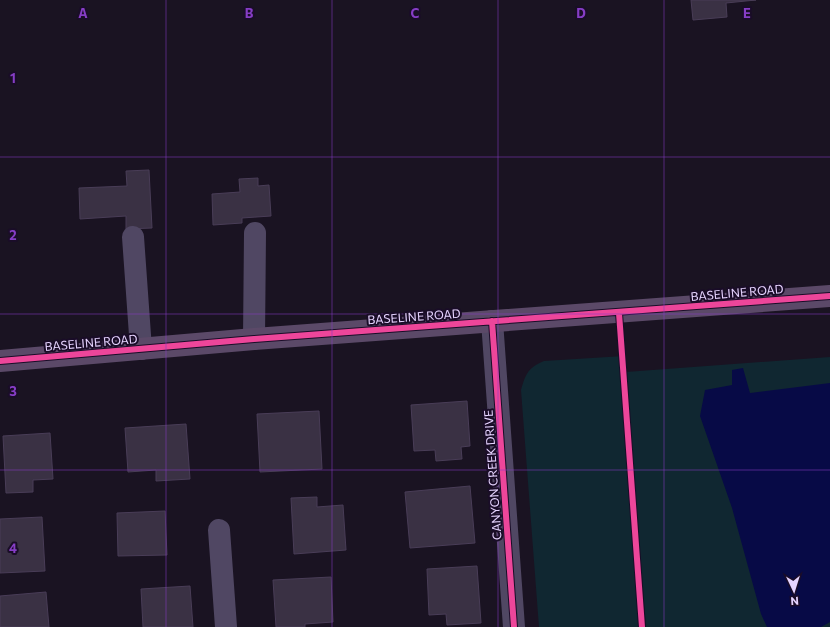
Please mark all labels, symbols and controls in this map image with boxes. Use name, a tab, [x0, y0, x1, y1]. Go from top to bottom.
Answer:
text: A	[78, 5, 88, 21]
text: B	[245, 5, 254, 21]
text: C	[411, 5, 420, 21]
text: D	[576, 5, 586, 21]
text: E	[743, 5, 751, 21]
text: 1	[10, 70, 16, 86]
text: 2	[9, 227, 17, 243]
street label: BASELINE ROAD	[690, 281, 784, 303]
street label: BASELINE ROAD	[367, 306, 461, 326]
street label: BASELINE ROAD	[44, 331, 138, 353]
text: 3	[9, 383, 17, 399]
street label: CANYON CREEK DRIVE	[480, 409, 504, 541]
text: 4	[9, 540, 17, 556]
north arrow	[774, 571, 814, 611]
text: N	[790, 595, 799, 608]

